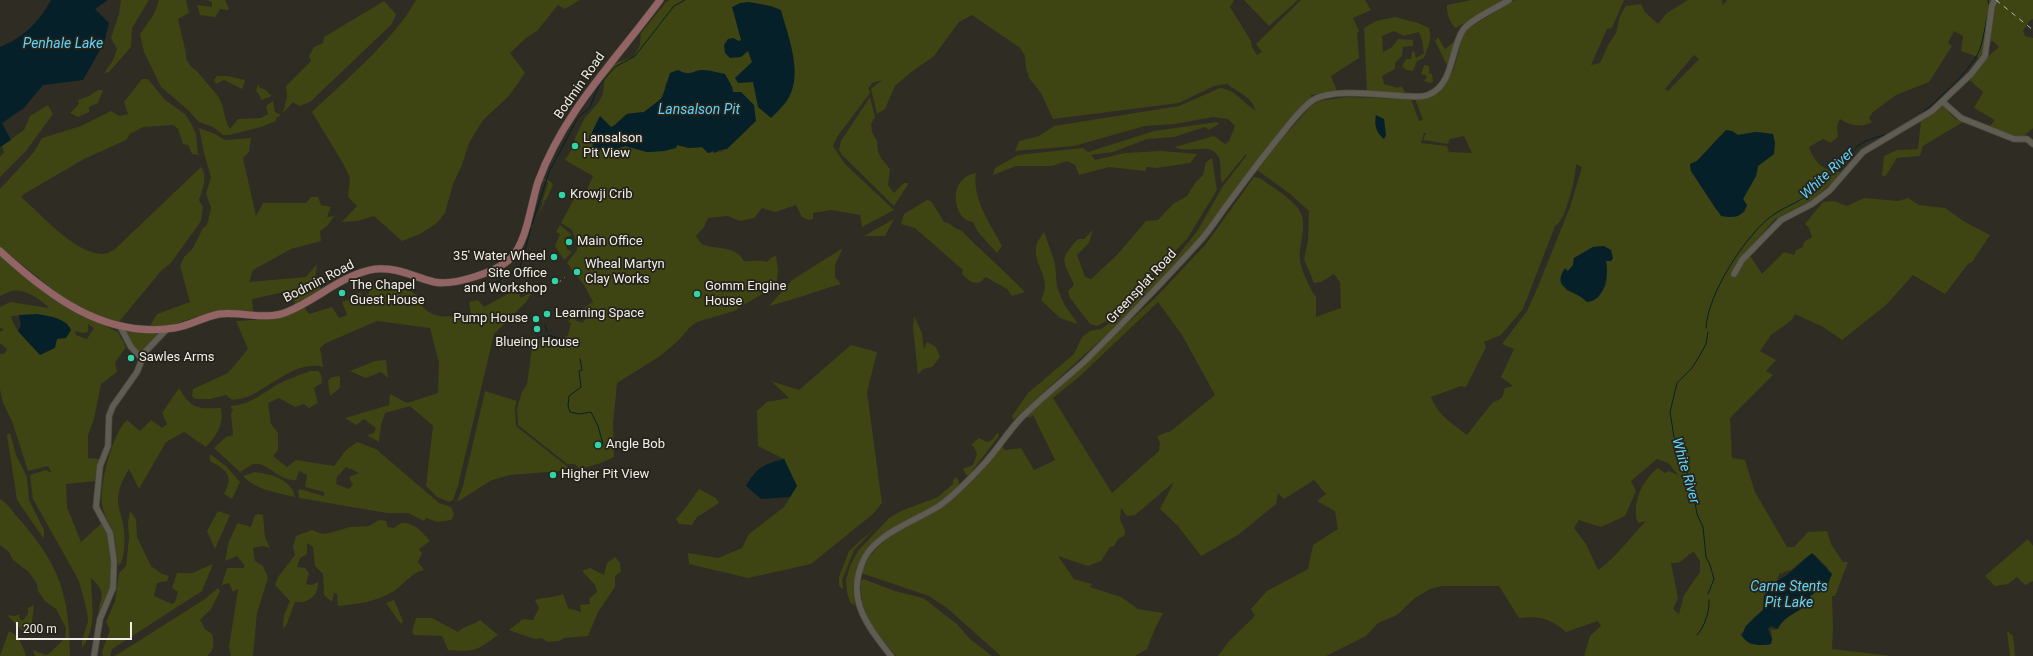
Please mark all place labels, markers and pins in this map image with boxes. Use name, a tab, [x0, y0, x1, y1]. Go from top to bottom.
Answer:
place label: Lansalson Pit View	[583, 131, 642, 162]
marker: Lansalson Pit View	[570, 141, 580, 151]
place label: Krowji Crib	[570, 187, 632, 203]
marker: Krowji Crib	[557, 190, 567, 200]
place label: Main Office	[577, 234, 643, 250]
marker: Main Office	[564, 237, 574, 247]
place label: 35' Water Wheel	[453, 249, 546, 265]
marker: 35' Water Wheel	[549, 252, 559, 262]
place label: Wheal Martyn Clay Works	[585, 257, 665, 288]
place label: Site Office and Workshop	[464, 266, 547, 297]
marker: Wheal Martyn Clay Works	[572, 267, 582, 277]
marker: Site Office and Workshop	[550, 276, 560, 286]
place label: The Chapel Guest House	[350, 278, 425, 309]
place label: Gomm Engine House	[705, 279, 786, 310]
marker: The Chapel Guest House	[337, 288, 347, 298]
marker: Gomm Engine House	[692, 289, 702, 299]
place label: Learning Space	[555, 306, 644, 322]
marker: Learning Space	[542, 309, 552, 319]
place label: Pump House	[453, 311, 528, 327]
marker: Pump House	[531, 314, 541, 324]
marker: Blueing House	[532, 324, 542, 334]
place label: Blueing House	[495, 335, 579, 351]
place label: Sawles Arms	[139, 350, 215, 366]
marker: Sawles Arms	[126, 353, 136, 363]
place label: Angle Bob	[606, 437, 665, 453]
marker: Angle Bob	[593, 440, 603, 450]
place label: Higher Pit View	[561, 467, 649, 483]
marker: Higher Pit View	[548, 470, 558, 480]

